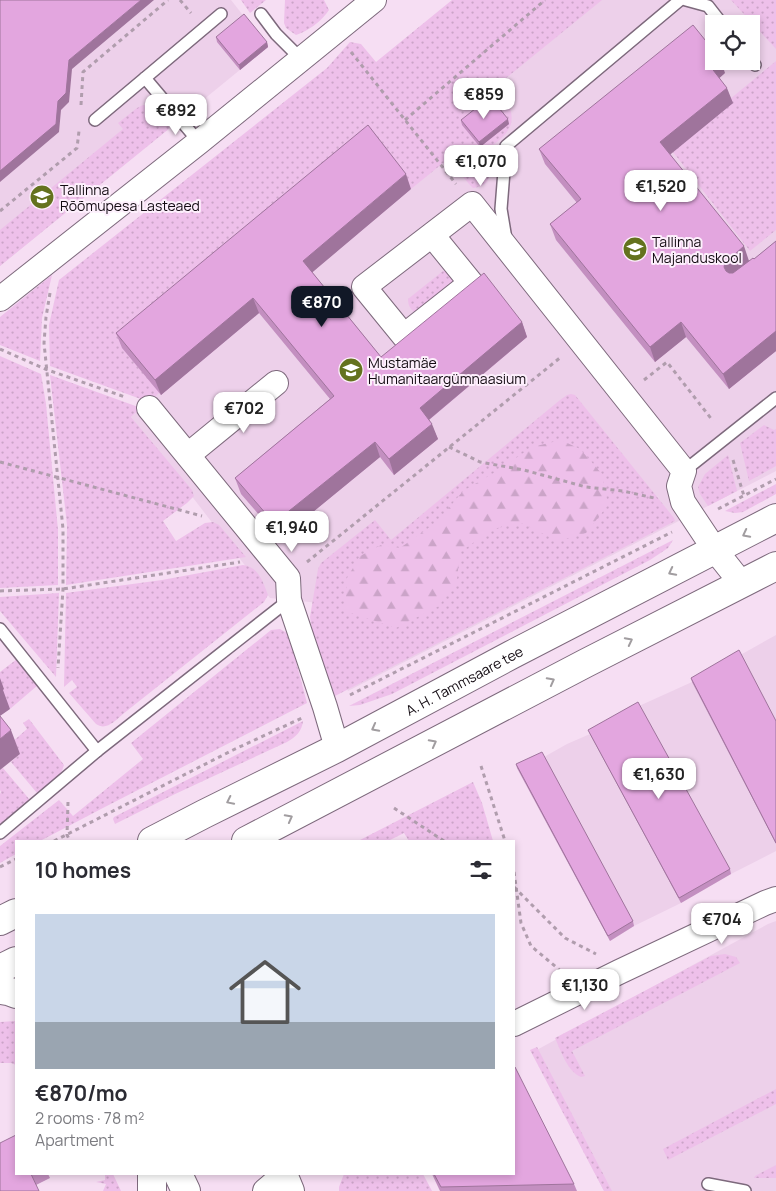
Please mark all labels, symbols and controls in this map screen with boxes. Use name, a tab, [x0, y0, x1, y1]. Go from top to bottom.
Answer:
map controls	[705, 15, 760, 70]
button: locate	[705, 15, 760, 70]
pin: €859	[454, 78, 514, 120]
text: €859	[464, 83, 504, 105]
pin: €892	[146, 94, 206, 136]
text: €892	[156, 99, 196, 121]
pin: €1,070	[440, 144, 522, 187]
text: €1,070	[455, 150, 507, 172]
pin: €1,520	[620, 170, 702, 212]
text: €1,520	[635, 175, 687, 197]
place label: Tallinna Rõõmupesa Lasteaed	[60, 180, 200, 215]
school or university icon: Tallinna Rõõmupesa Lasteaed	[29, 184, 55, 210]
place label: Tallinna Majanduskool	[652, 232, 742, 267]
school or university icon: Tallinna Majanduskool	[622, 236, 648, 262]
pin: €870	[292, 286, 352, 328]
text: €870	[302, 291, 342, 313]
place label: Mustamäe Humanitaargümnaasium	[368, 353, 526, 388]
school or university icon: Mustamäe Humanitaargümnaasium	[338, 357, 364, 383]
pin: €702	[214, 392, 274, 434]
text: €702	[224, 397, 264, 419]
pin: €1,940	[251, 510, 333, 553]
text: €1,940	[266, 516, 318, 538]
one-way arrow	[742, 528, 751, 538]
one-way arrow	[668, 566, 677, 576]
one-way arrow	[624, 637, 633, 647]
street label: A. H. Tammsaare tee	[402, 641, 526, 719]
one-way arrow	[546, 677, 555, 687]
one-way arrow	[371, 722, 380, 732]
one-way arrow	[428, 739, 437, 749]
pin: €1,630	[618, 758, 700, 800]
text: €1,630	[633, 763, 685, 785]
one-way arrow	[226, 795, 235, 805]
one-way arrow	[284, 815, 293, 825]
text: 10 homes	[35, 856, 131, 884]
icon: filters	[467, 856, 495, 884]
pin: €704	[692, 902, 752, 945]
text: €704	[702, 908, 742, 930]
icon: home	[220, 947, 310, 1037]
pin: €1,130	[544, 968, 626, 1011]
text: €1,130	[561, 974, 609, 996]
text: €870/mo	[35, 1079, 127, 1107]
text: 2 rooms · 78 m²	[35, 1107, 144, 1129]
text: Apartment	[35, 1129, 114, 1151]

